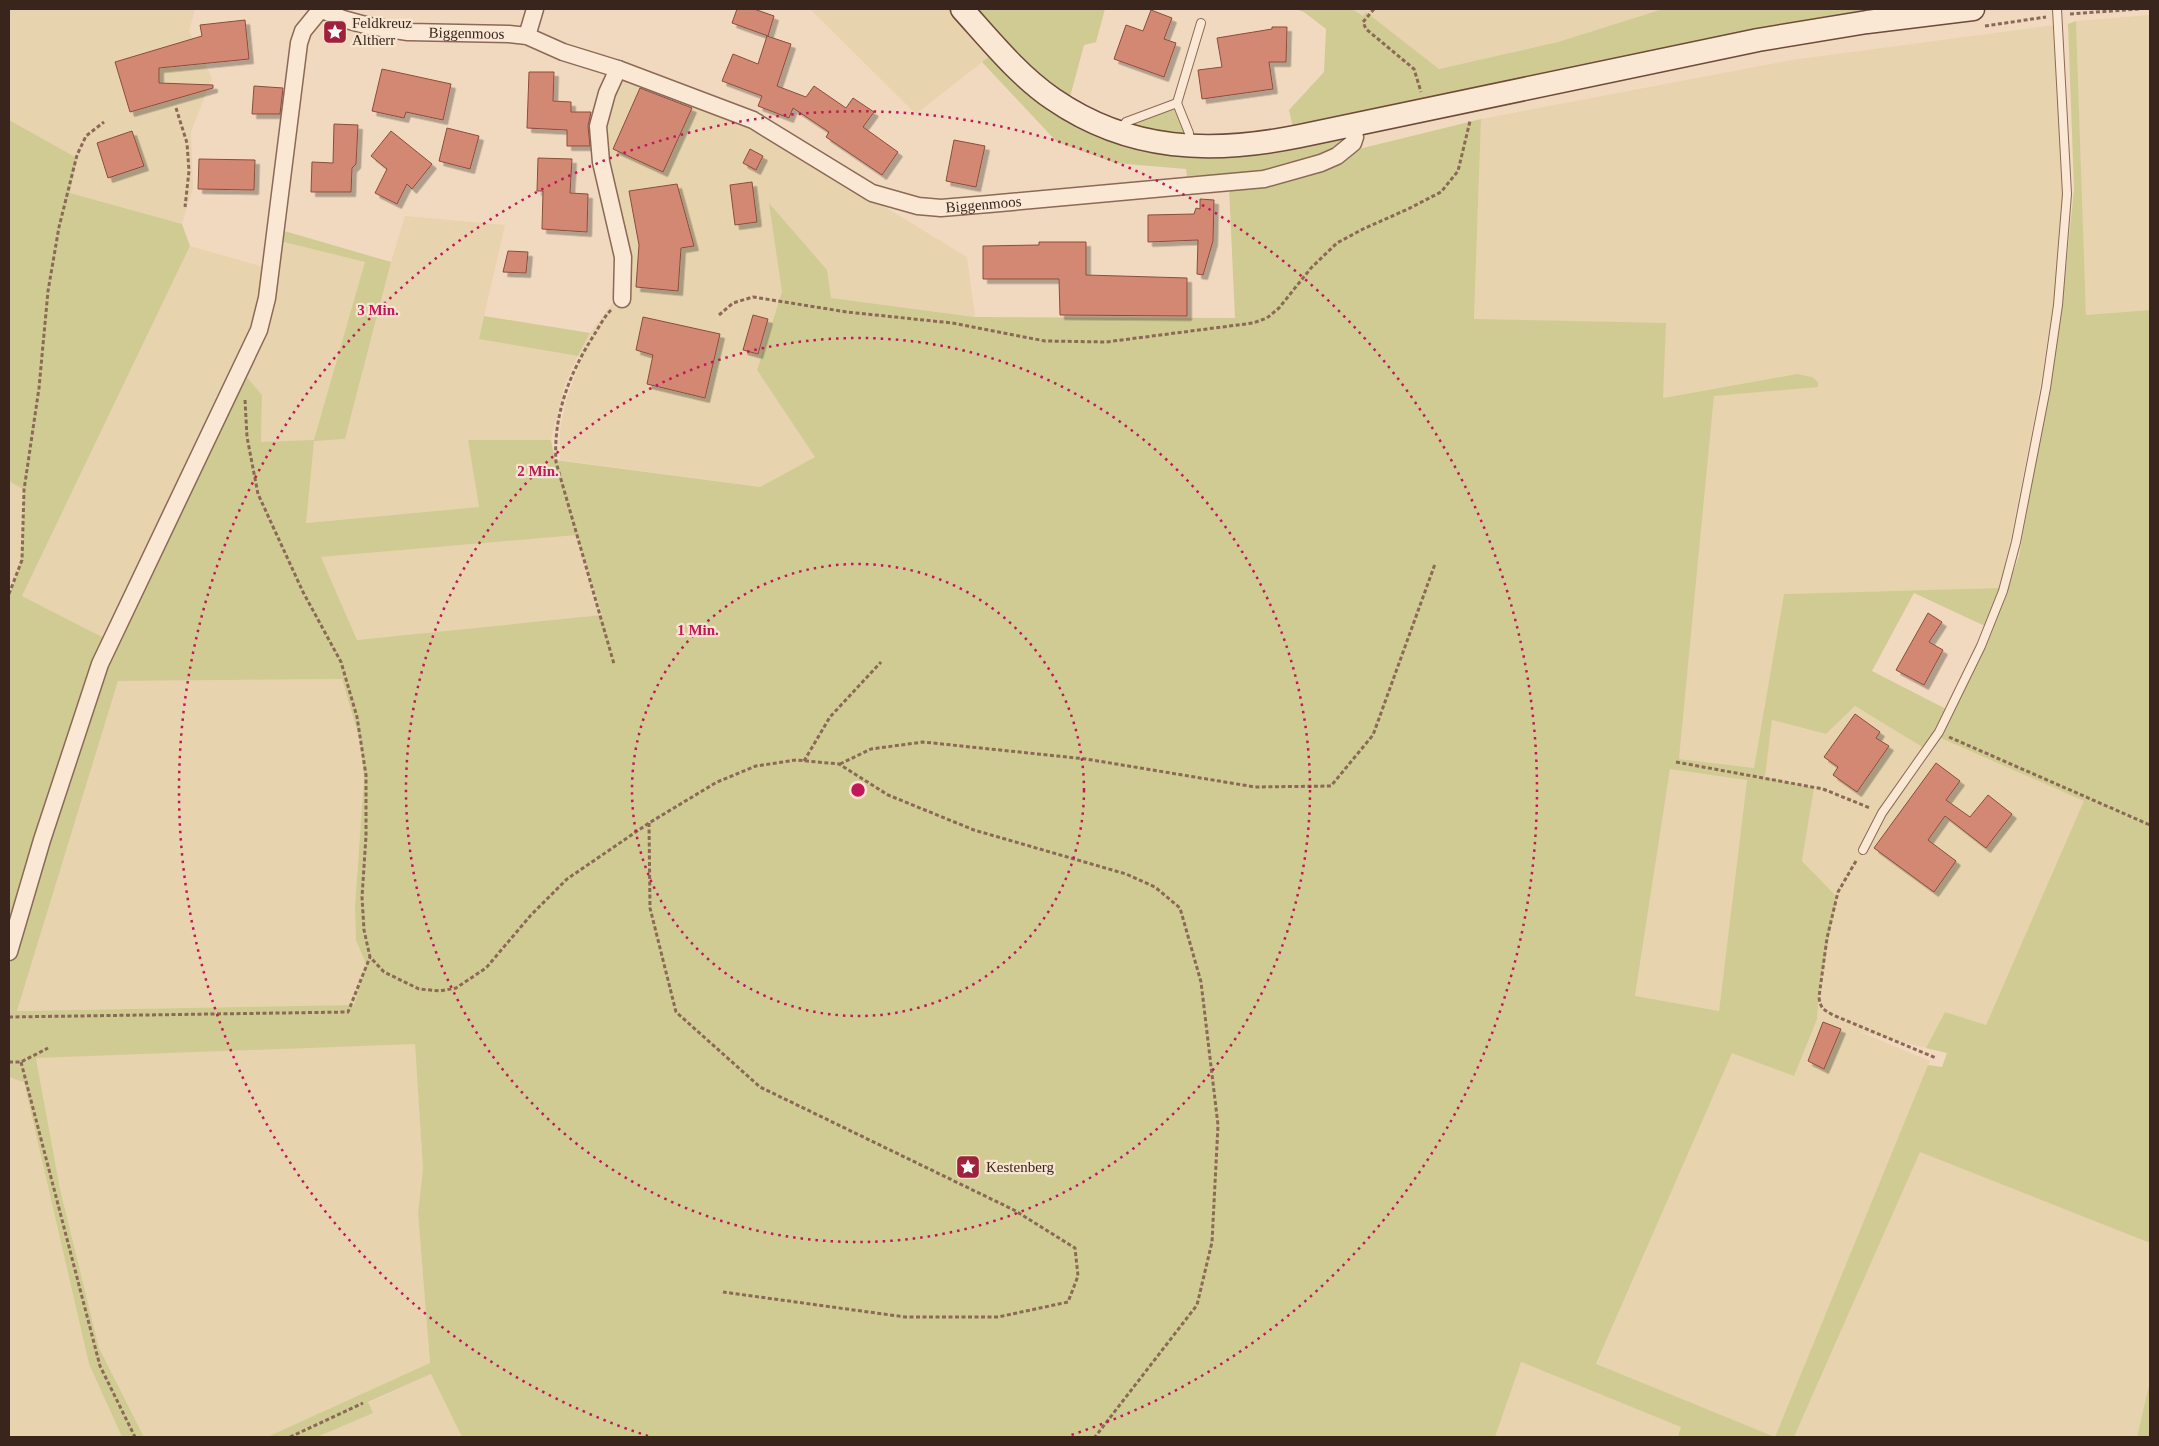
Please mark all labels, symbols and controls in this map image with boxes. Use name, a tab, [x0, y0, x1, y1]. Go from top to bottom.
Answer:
place label: Feldkreuz Altherr	[352, 15, 412, 48]
place icon: Feldkreuz Altherr	[322, 19, 348, 45]
street label: Biggenmoos	[428, 24, 505, 42]
street label: Biggenmoos	[945, 193, 1022, 216]
text: 3 Min.	[357, 302, 399, 318]
text: 2 Min.	[517, 463, 559, 479]
text: 1 Min.	[677, 622, 719, 638]
centre of rings	[849, 781, 867, 799]
place icon: Kestenberg	[955, 1154, 981, 1180]
place label: Kestenberg	[986, 1159, 1055, 1175]

